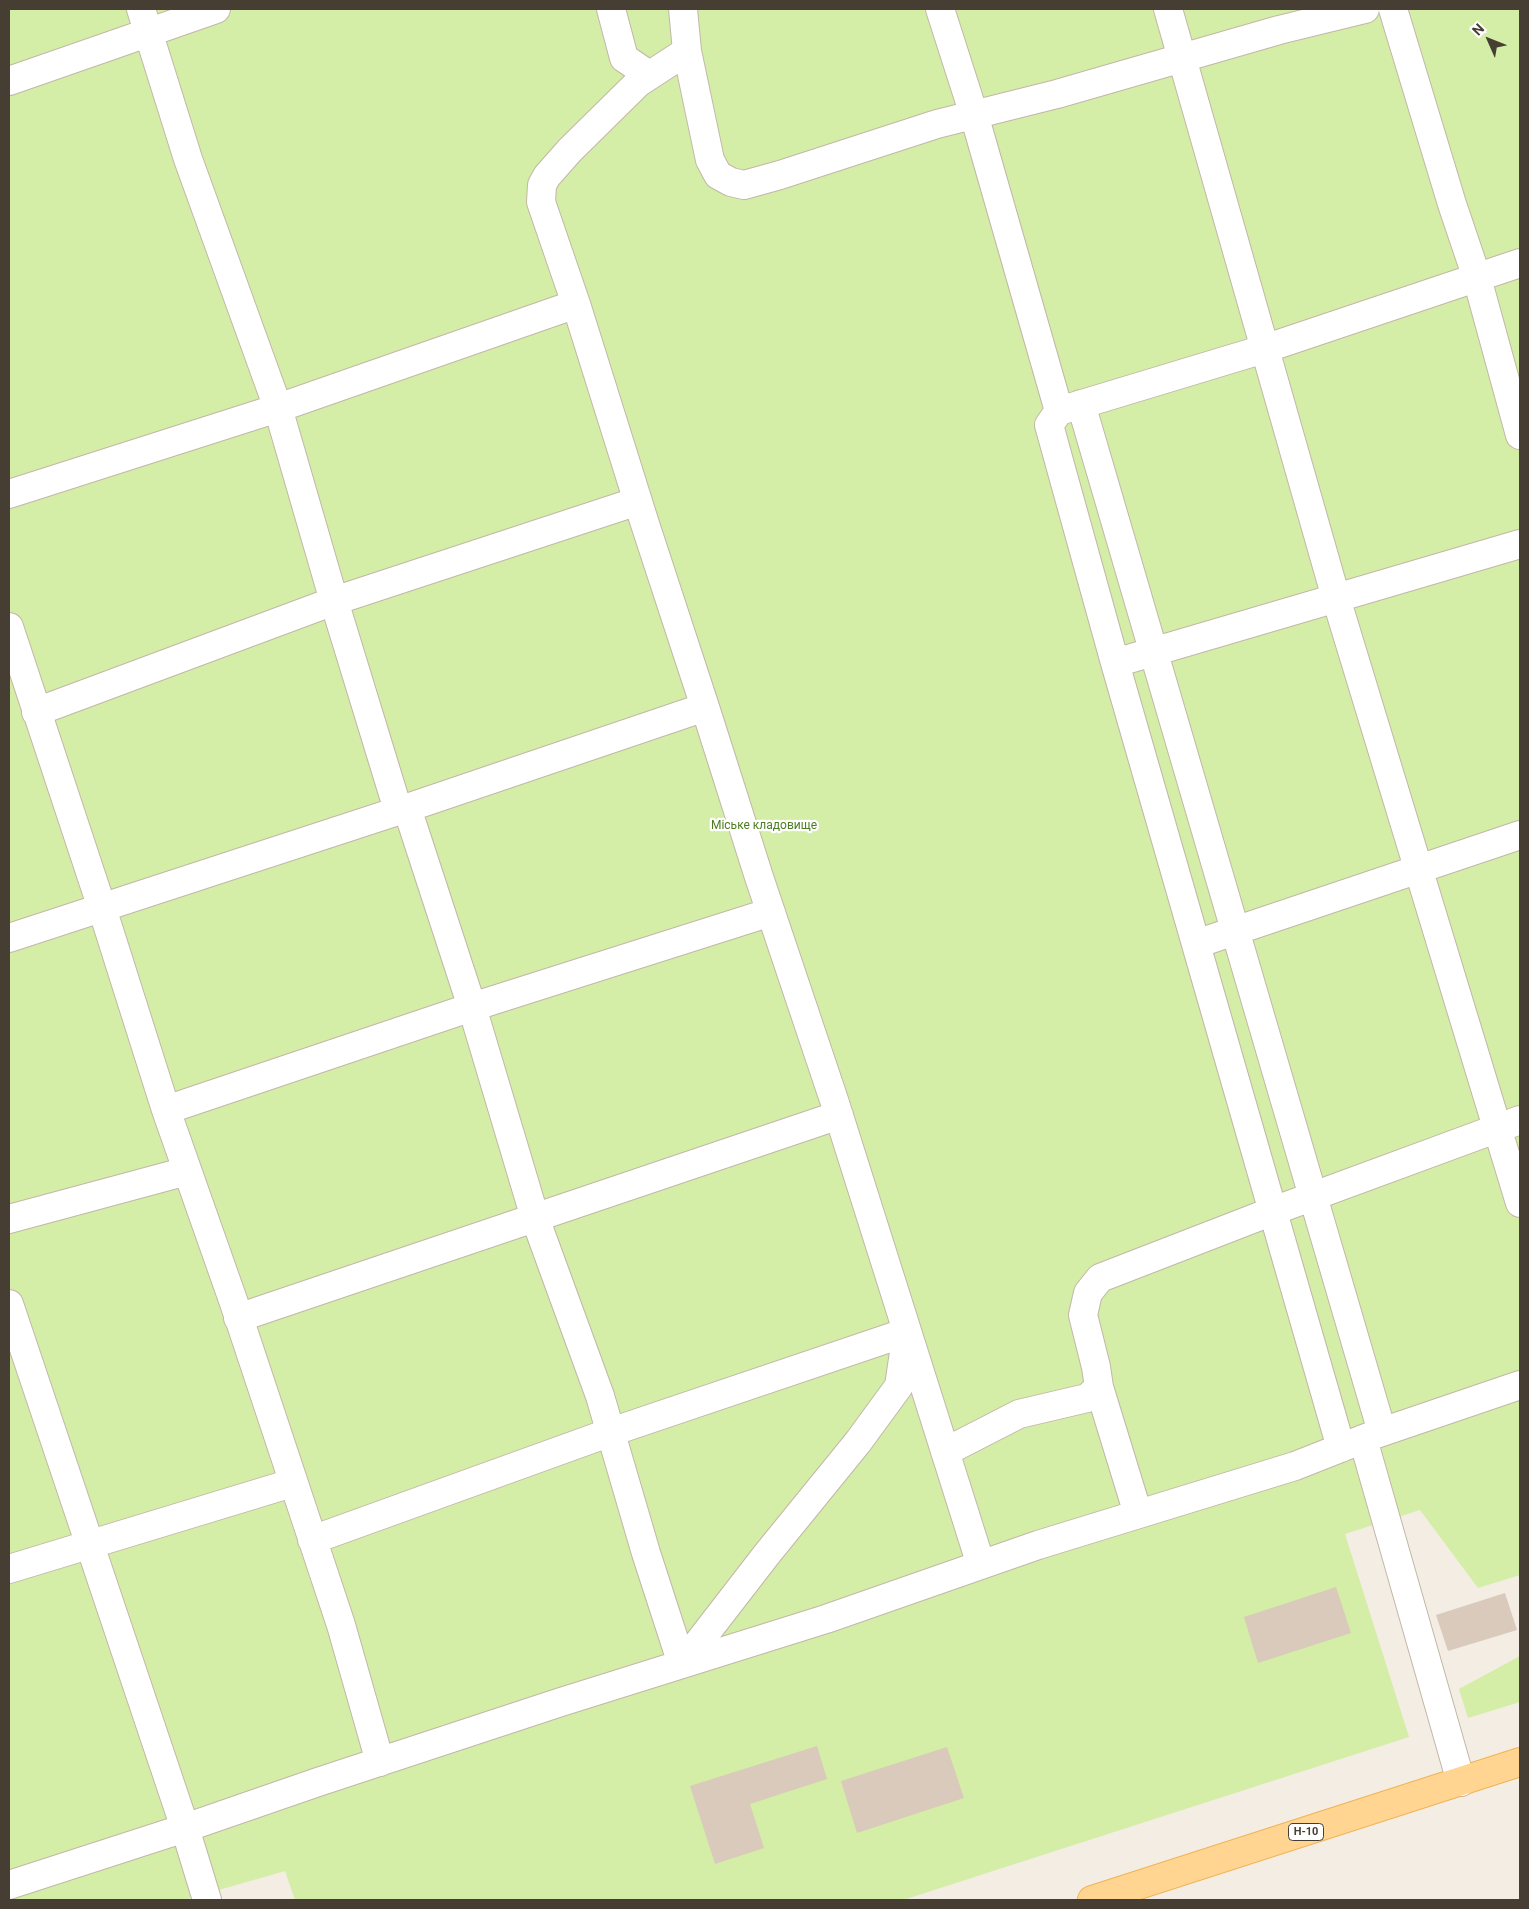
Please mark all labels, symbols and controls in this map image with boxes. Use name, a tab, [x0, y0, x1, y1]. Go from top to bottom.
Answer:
north arrow	[1464, 15, 1514, 65]
text: N	[1469, 20, 1487, 39]
park label: Міське кладовище	[711, 819, 817, 833]
road number: Н-10	[1288, 1824, 1324, 1840]

